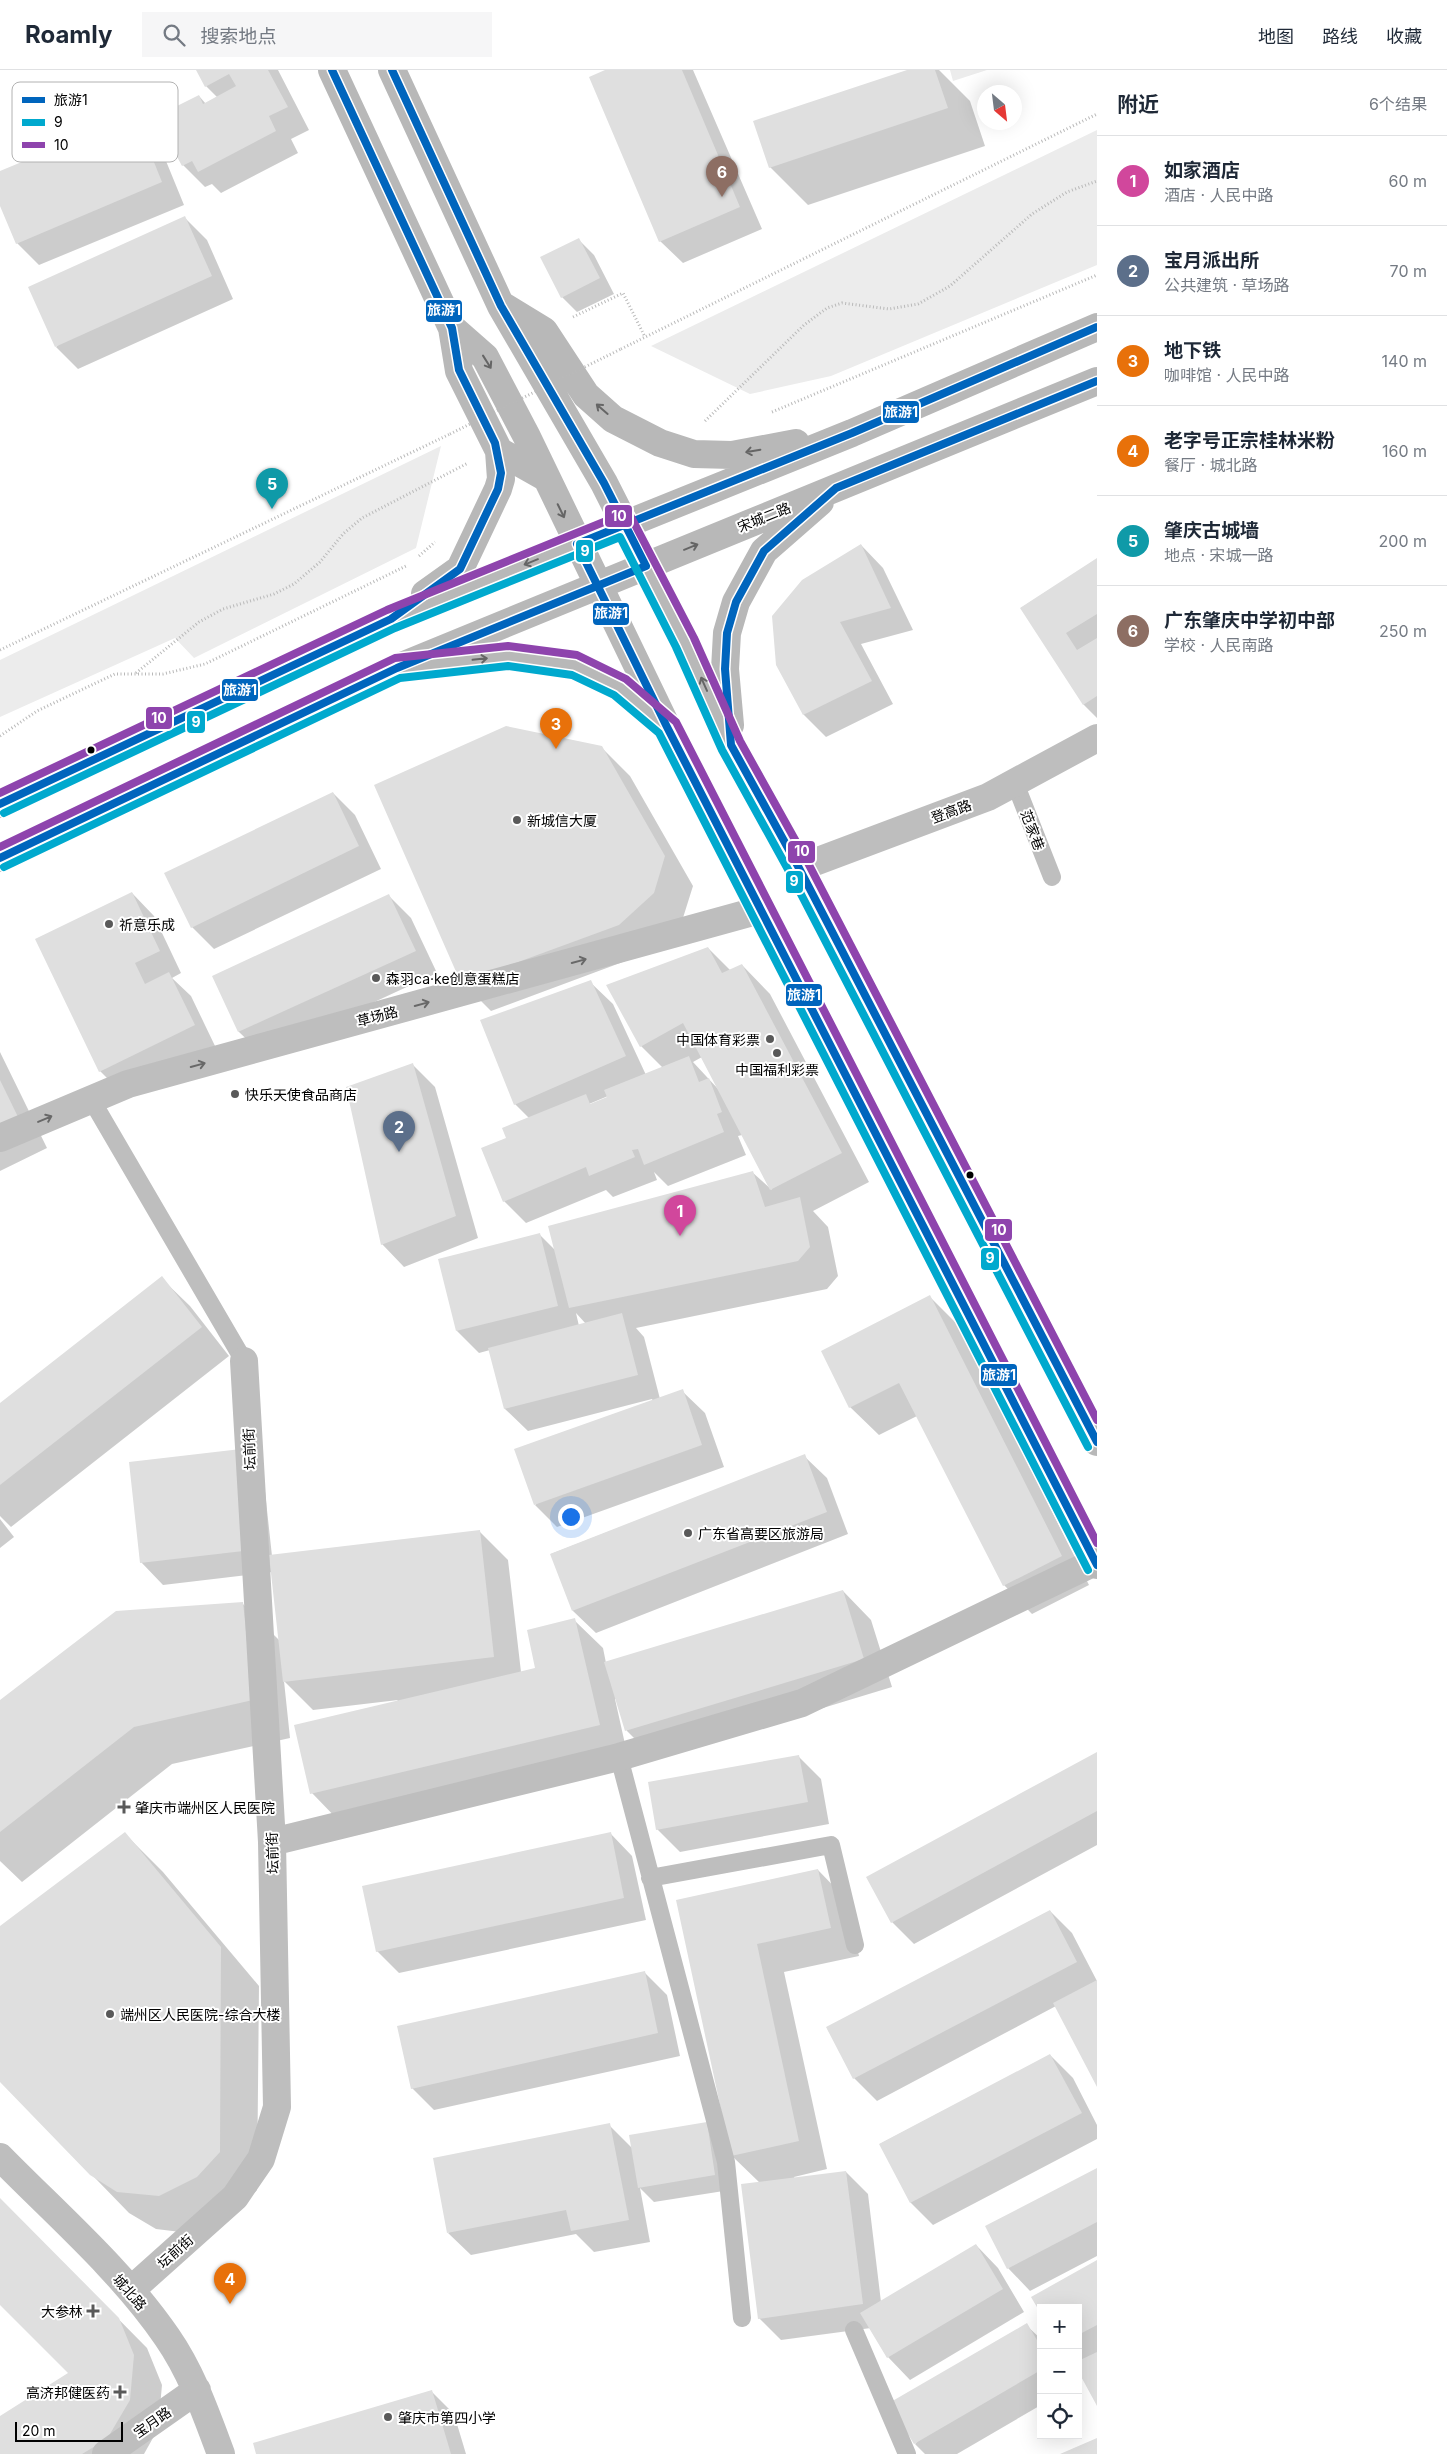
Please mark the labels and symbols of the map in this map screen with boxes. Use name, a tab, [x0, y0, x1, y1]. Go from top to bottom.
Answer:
legend	[12, 82, 178, 162]
north arrow	[977, 85, 1022, 130]
text: 旅游1	[54, 91, 88, 108]
text: 9	[54, 113, 63, 130]
text: 10	[54, 136, 69, 153]
pin: 6	[706, 156, 738, 197]
line badge: 旅游1	[425, 299, 463, 323]
text: 旅游1	[427, 301, 461, 318]
one-way arrow	[482, 354, 492, 368]
line badge: 旅游1	[882, 400, 920, 424]
one-way arrow	[595, 403, 608, 415]
text: 旅游1	[884, 403, 918, 420]
one-way arrow	[745, 447, 761, 456]
pin: 5	[256, 468, 288, 509]
street label: 宋城二路	[735, 499, 793, 535]
one-way arrow	[556, 503, 566, 518]
line badge: 10	[604, 504, 633, 528]
text: 10	[611, 507, 627, 524]
line badge: 9	[575, 539, 594, 563]
text: 9	[580, 542, 590, 559]
one-way arrow	[683, 542, 698, 552]
one-way arrow	[524, 559, 539, 568]
line badge: 旅游1	[592, 602, 630, 626]
text: 旅游1	[594, 604, 628, 621]
one-way arrow	[472, 654, 488, 664]
one-way arrow	[699, 677, 708, 692]
line badge: 旅游1	[221, 678, 259, 702]
text: 旅游1	[223, 681, 257, 698]
line badge: 10	[145, 706, 173, 730]
pin: 3	[540, 708, 572, 749]
text: 10	[151, 709, 167, 726]
line badge: 9	[186, 710, 206, 734]
text: 9	[191, 713, 201, 730]
unlabelled marker	[86, 745, 96, 755]
street label: 登高路	[928, 796, 974, 826]
street label: 范家巷	[1018, 807, 1048, 853]
place label: 新城信大厦	[527, 812, 597, 829]
marker: 新城信大厦	[511, 814, 523, 826]
line badge: 10	[787, 840, 816, 864]
text: 10	[794, 842, 810, 859]
line badge: 9	[785, 870, 804, 894]
text: 9	[789, 872, 799, 889]
place label: 祈意乐成	[119, 916, 175, 933]
marker: 祈意乐成	[103, 918, 115, 930]
one-way arrow	[570, 956, 586, 965]
place label: 森羽ca·ke创意蛋糕店	[386, 970, 520, 987]
marker: 森羽ca·ke创意蛋糕店	[370, 972, 382, 984]
line badge: 旅游1	[785, 983, 823, 1007]
text: 旅游1	[787, 986, 821, 1003]
one-way arrow	[414, 998, 430, 1008]
street label: 草场路	[355, 1002, 399, 1030]
place label: 中国体育彩票	[676, 1031, 760, 1048]
marker: 中国体育彩票	[764, 1033, 776, 1045]
marker: 中国福利彩票	[771, 1047, 783, 1059]
one-way arrow	[189, 1059, 205, 1069]
place label: 中国福利彩票	[735, 1061, 819, 1078]
place label: 快乐天使食品商店	[245, 1086, 357, 1103]
marker: 快乐天使食品商店	[229, 1088, 241, 1100]
pin: 2	[383, 1111, 415, 1152]
one-way arrow	[37, 1113, 52, 1123]
unlabelled marker	[965, 1170, 975, 1180]
pin: 1	[664, 1195, 696, 1236]
line badge: 10	[984, 1218, 1013, 1242]
text: 10	[991, 1221, 1007, 1238]
line badge: 9	[980, 1247, 1000, 1271]
text: 9	[985, 1249, 995, 1266]
line badge: 旅游1	[980, 1363, 1018, 1387]
text: 旅游1	[982, 1366, 1016, 1383]
street label: 坛前街	[239, 1428, 259, 1470]
your location	[558, 1504, 584, 1530]
place label: 广东省高要区旅游局	[698, 1525, 824, 1542]
marker: 广东省高要区旅游局	[682, 1527, 694, 1539]
place label: 肇庆市端州区人民医院	[135, 1799, 275, 1816]
marker: 肇庆市端州区人民医院	[117, 1800, 131, 1814]
street label: 坛前街	[263, 1832, 281, 1874]
place label: 端州区人民医院-综合大楼	[120, 2006, 280, 2023]
marker: 端州区人民医院-综合大楼	[104, 2008, 116, 2020]
street label: 坛前街	[154, 2231, 196, 2271]
pin: 4	[214, 2263, 246, 2304]
street label: 城北路	[110, 2271, 150, 2313]
place label: 大参林	[41, 2303, 83, 2320]
marker: 大参林	[87, 2305, 99, 2317]
place label: 高济邦健医药	[26, 2384, 110, 2401]
marker: 高济邦健医药	[114, 2386, 126, 2398]
street label: 宝月路	[130, 2403, 174, 2441]
place label: 肇庆市第四小学	[398, 2409, 496, 2426]
marker: 肇庆市第四小学	[382, 2411, 394, 2423]
scale bar	[15, 2419, 122, 2442]

